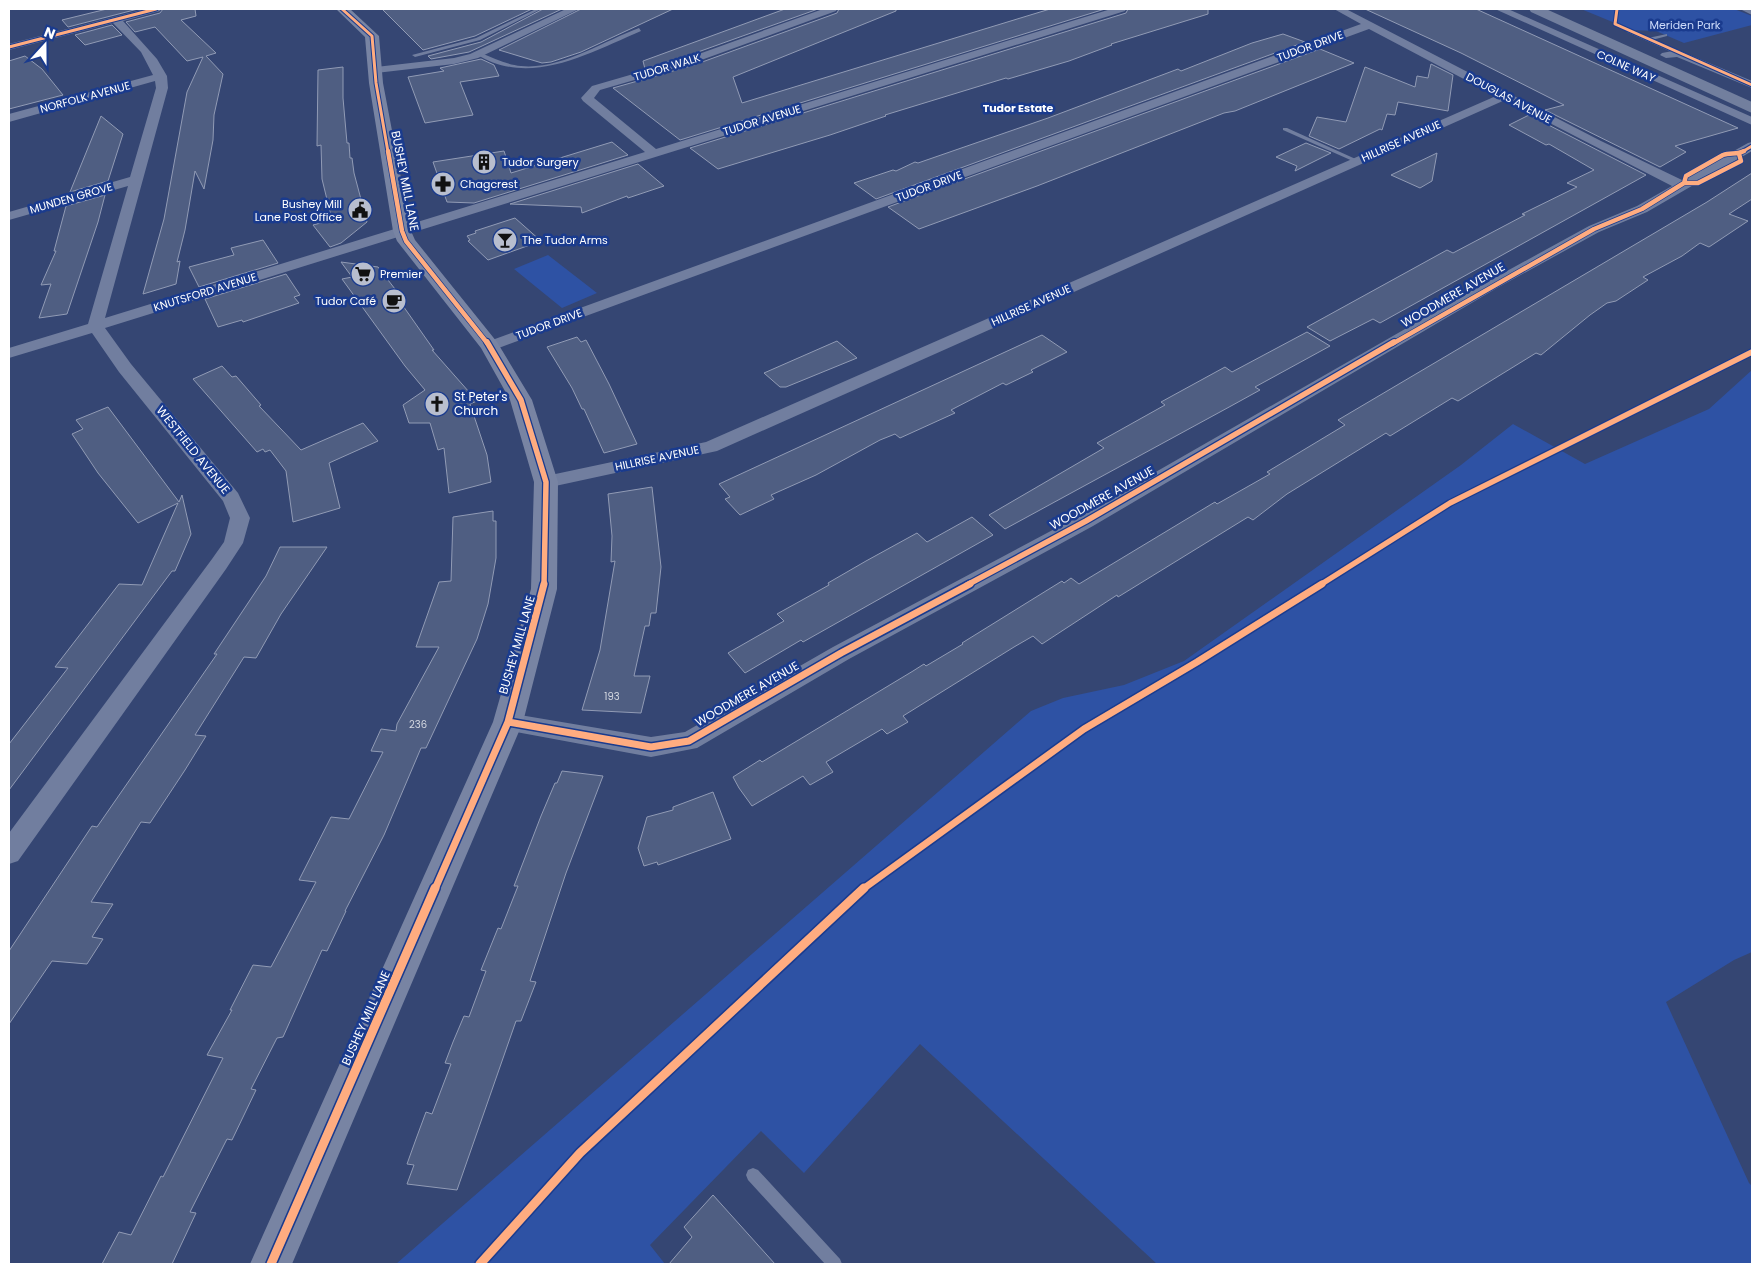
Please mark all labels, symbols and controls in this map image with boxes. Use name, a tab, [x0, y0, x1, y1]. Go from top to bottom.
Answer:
park label: Meriden Park	[1650, 17, 1721, 33]
north arrow	[20, 20, 70, 70]
text: N	[41, 22, 58, 44]
street label: TUDOR DRIVE	[1275, 27, 1345, 65]
street label: COLNE WAY	[1594, 46, 1658, 86]
street label: TUDOR WALK	[632, 49, 703, 85]
street label: DOUGLAS AVENUE	[1463, 69, 1555, 127]
street label: NORFOLK AVENUE	[38, 77, 132, 117]
district label: Tudor Estate	[983, 100, 1054, 116]
street label: TUDOR AVENUE	[721, 101, 803, 139]
street label: HILLRISE AVENUE	[1359, 116, 1443, 166]
street label: BUSHEY MILL LANE	[387, 129, 424, 233]
building icon: Tudor Surgery	[471, 149, 497, 175]
place label: Tudor Surgery	[502, 154, 579, 170]
street label: TUDOR DRIVE	[894, 167, 964, 205]
pharmacy icon: Chagcrest	[430, 171, 456, 197]
place label: Chagcrest	[460, 176, 518, 192]
street label: MUNDEN GROVE	[28, 178, 114, 218]
place label: Bushey Mill Lane Post Office	[255, 196, 342, 225]
public building icon: Bushey Mill Lane Post Office	[347, 197, 373, 223]
bar icon: The Tudor Arms	[492, 227, 518, 253]
place label: The Tudor Arms	[522, 232, 608, 248]
street label: WOODMERE AVENUE	[1398, 258, 1508, 331]
supermarket icon: Premier	[350, 261, 376, 287]
place label: Premier	[380, 266, 422, 282]
street label: KNUTSFORD AVENUE	[151, 269, 259, 315]
street label: HILLRISE AVENUE	[989, 280, 1073, 330]
cafe icon: Tudor Café	[381, 288, 407, 314]
place label: Tudor Café	[315, 293, 376, 309]
street label: TUDOR DRIVE	[514, 305, 584, 343]
place label: St Peter's Church	[454, 388, 507, 419]
church icon: St Peter's Church	[424, 391, 450, 417]
street label: WESTFIELD AVENUE	[153, 402, 234, 497]
street label: HILLRISE AVENUE	[613, 441, 701, 475]
street label: WOODMERE AVENUE	[1046, 462, 1157, 533]
street label: BUSHEY MILL LANE	[494, 594, 539, 696]
street label: WOODMERE AVENUE	[692, 657, 802, 730]
house number: 193	[604, 689, 620, 704]
house number: 236	[409, 717, 427, 732]
street label: BUSHEY MILL LANE	[337, 968, 394, 1068]

